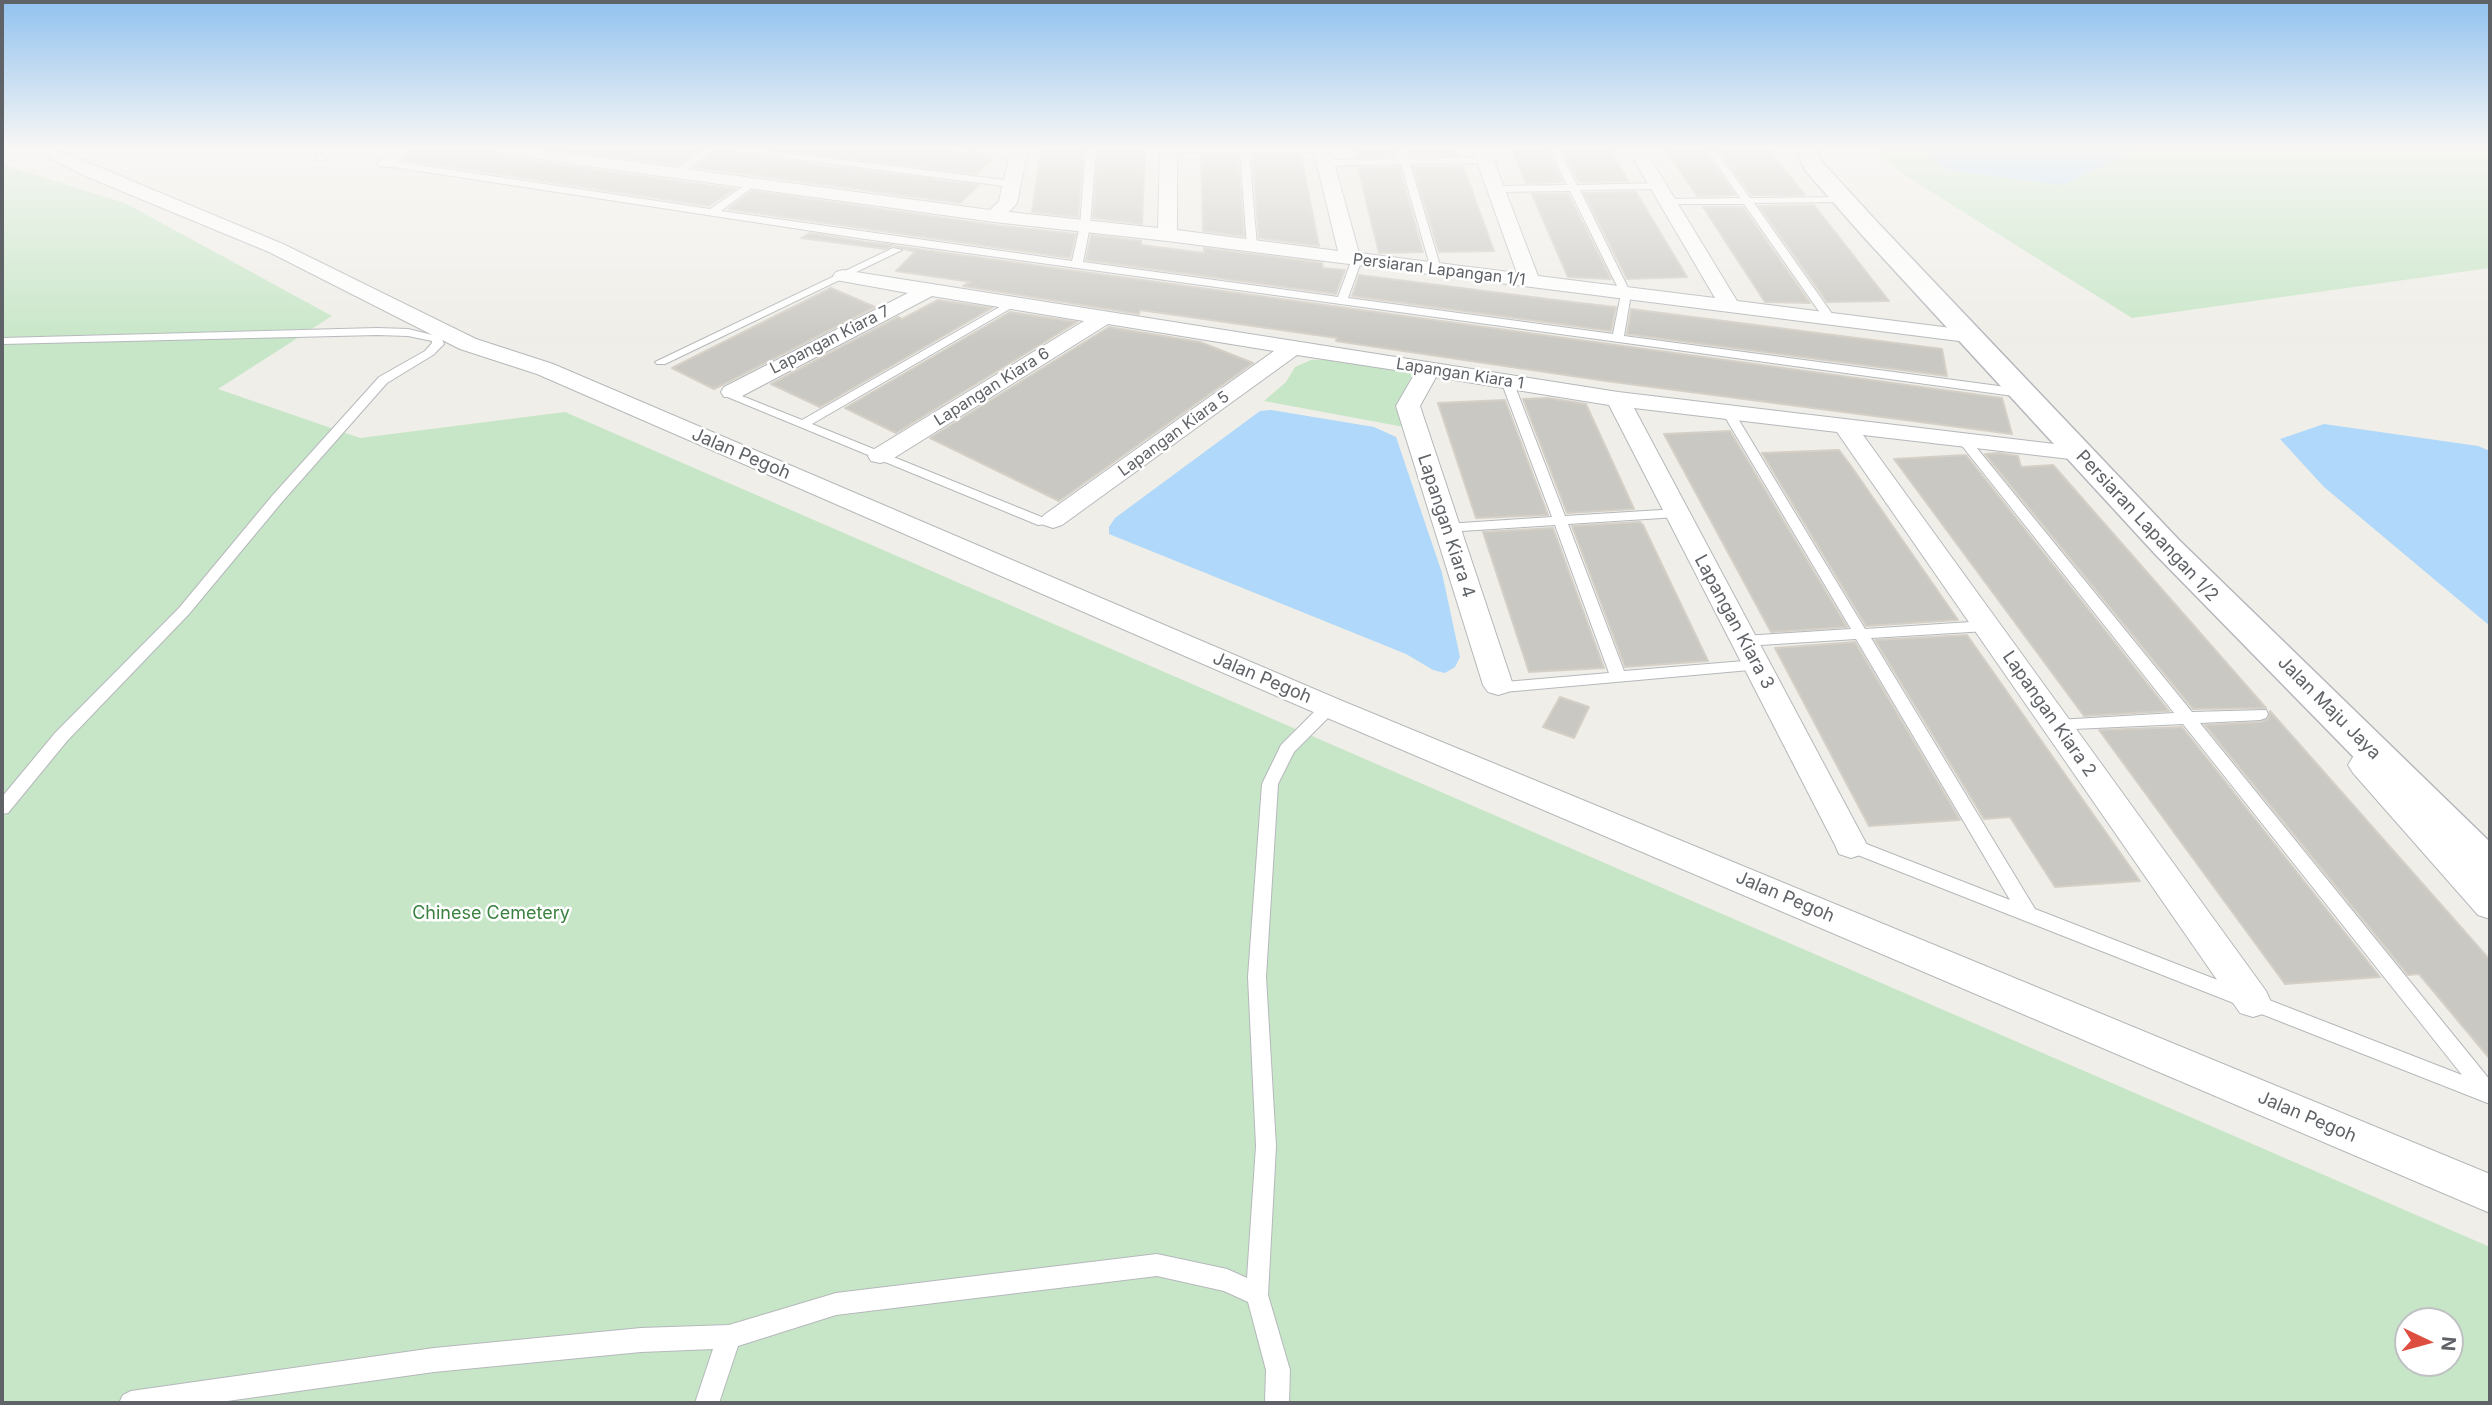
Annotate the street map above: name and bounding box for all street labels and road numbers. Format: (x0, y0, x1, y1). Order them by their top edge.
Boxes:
street label: Persiaran Lapangan 1/1 (1352, 250, 1526, 290)
street label: Lapangan Kiara 7 (767, 302, 893, 378)
street label: Lapangan Kiara 6 (931, 344, 1053, 430)
street label: Lapangan Kiara 1 (1395, 354, 1525, 394)
street label: Lapangan Kiara 5 (1115, 387, 1233, 481)
street label: Jalan Pegoh (688, 424, 794, 484)
street label: Persiaran Lapangan 1/2 (2071, 446, 2223, 606)
street label: Lapangan Kiara 4 (1413, 452, 1479, 600)
street label: Lapangan Kiara 3 (1689, 551, 1779, 693)
street label: Lapangan Kiara 2 (1997, 647, 2101, 781)
street label: Jalan Pegoh (1209, 648, 1315, 708)
street label: Jalan Maju Jaya (2273, 652, 2385, 764)
street label: Jalan Pegoh (1732, 867, 1838, 927)
street label: Jalan Pegoh (2254, 1087, 2360, 1147)

